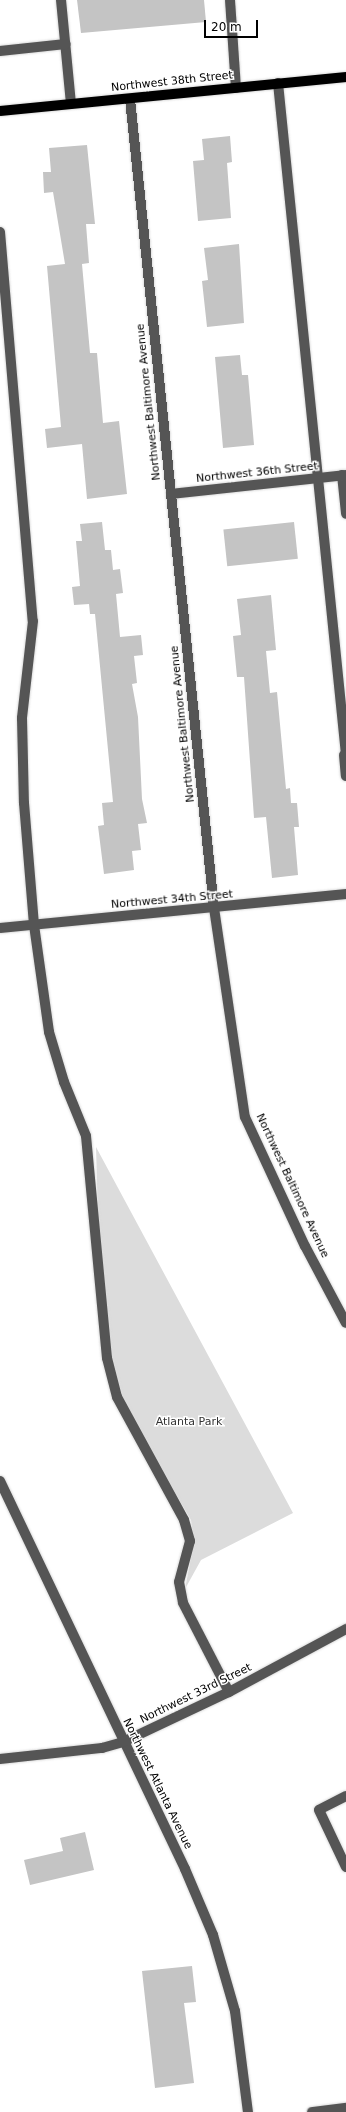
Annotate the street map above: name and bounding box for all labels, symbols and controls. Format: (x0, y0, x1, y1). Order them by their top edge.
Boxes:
scale bar (206, 12, 260, 38)
text: 20 m (211, 20, 242, 34)
street label: Northwest 38th Street (111, 69, 233, 95)
street label: Northwest Baltimore Avenue (134, 323, 164, 481)
street label: Northwest 36th Street (196, 460, 318, 486)
street label: Northwest Baltimore Avenue (168, 645, 198, 803)
street label: Northwest 34th Street (111, 888, 233, 912)
street label: Northwest Baltimore Avenue (253, 1112, 331, 1260)
park label: Atlanta Park (156, 1415, 222, 1429)
street label: Northwest 33rd Street (138, 1661, 254, 1727)
street label: Northwest Atlanta Avenue (120, 1716, 194, 1852)

